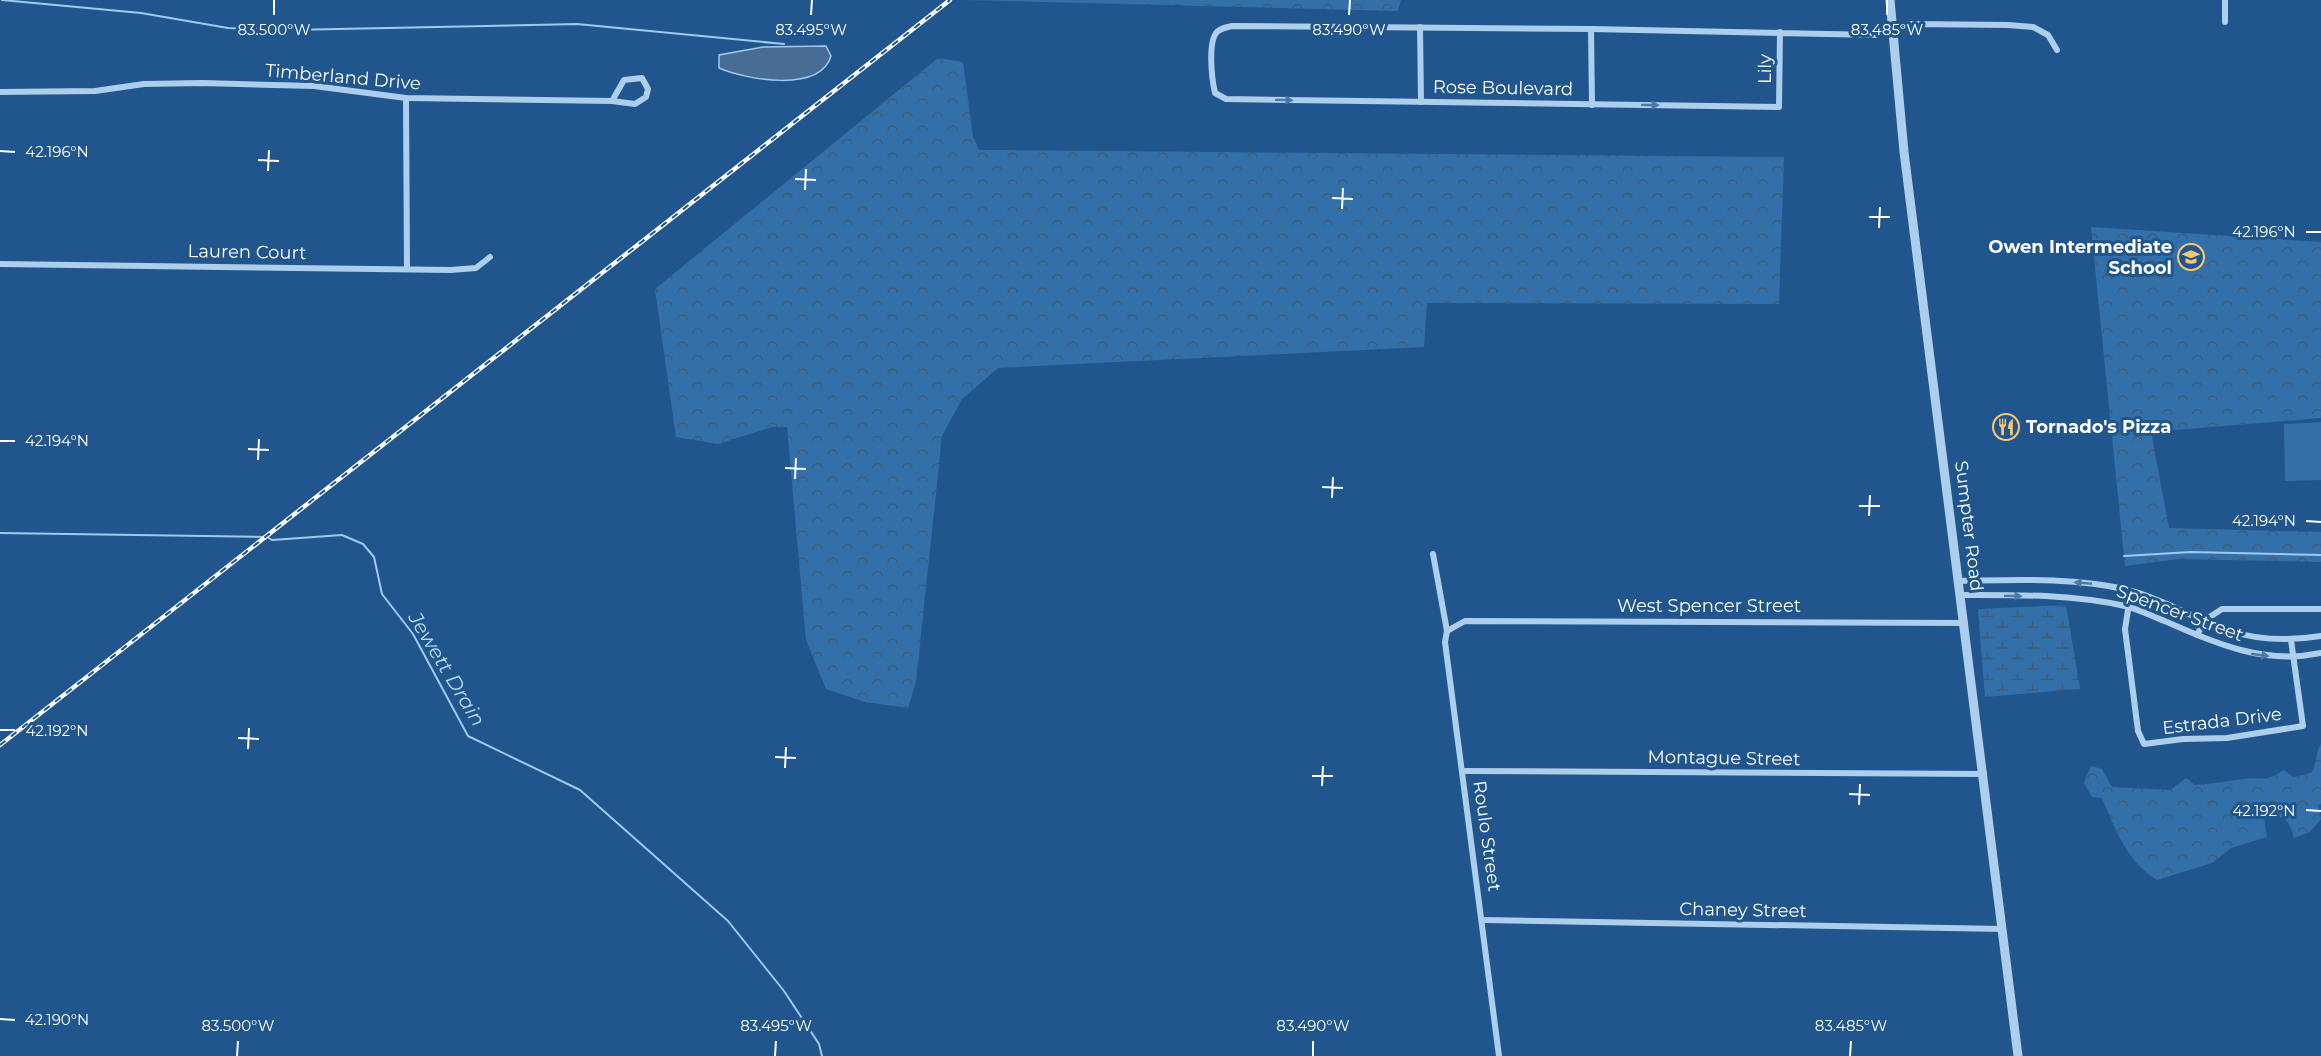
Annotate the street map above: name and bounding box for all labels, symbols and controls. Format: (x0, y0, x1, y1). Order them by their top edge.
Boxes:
text: 83.500°W (238, 20, 311, 39)
text: 83.495°W (775, 20, 847, 39)
text: 83.490°W (1312, 20, 1386, 39)
text: 83.485°W (1851, 20, 1923, 39)
street label: Lily (1754, 54, 1776, 84)
street label: Timberland Drive (264, 59, 422, 95)
street label: Rose Boulevard (1433, 76, 1573, 100)
one-way arrow (1275, 95, 1294, 105)
one-way arrow (1641, 100, 1660, 110)
text: 42.196°N (25, 142, 89, 161)
text: 42.196°N (2232, 222, 2296, 241)
place label: Owen Intermediate School (1988, 236, 2172, 279)
street label: Lauren Court (188, 240, 306, 264)
school or university icon: Owen Intermediate School (2176, 242, 2206, 272)
restaurant icon: Tornado's Pizza (1991, 412, 2021, 442)
place label: Tornado's Pizza (2026, 416, 2171, 438)
text: 42.194°N (25, 431, 89, 450)
street label: Sumpter Road (1950, 459, 1988, 593)
text: 42.194°N (2232, 511, 2296, 530)
one-way arrow (2074, 578, 2093, 588)
street label: Spencer Street (2114, 580, 2246, 646)
one-way arrow (2003, 591, 2022, 601)
street label: West Spencer Street (1617, 595, 1801, 617)
water label: Jewett Drain (403, 607, 491, 730)
one-way arrow (2250, 650, 2269, 659)
street label: Estrada Drive (2161, 703, 2283, 739)
text: 42.192°N (25, 721, 89, 740)
street label: Montague Street (1647, 746, 1801, 770)
street label: Roulo Street (1468, 779, 1506, 893)
text: 42.192°N (2232, 801, 2296, 820)
street label: Chaney Street (1679, 898, 1807, 922)
text: 42.190°N (25, 1010, 89, 1029)
text: 83.500°W (202, 1016, 275, 1035)
text: 83.495°W (740, 1016, 812, 1035)
text: 83.490°W (1276, 1016, 1350, 1035)
text: 83.485°W (1815, 1016, 1887, 1035)

